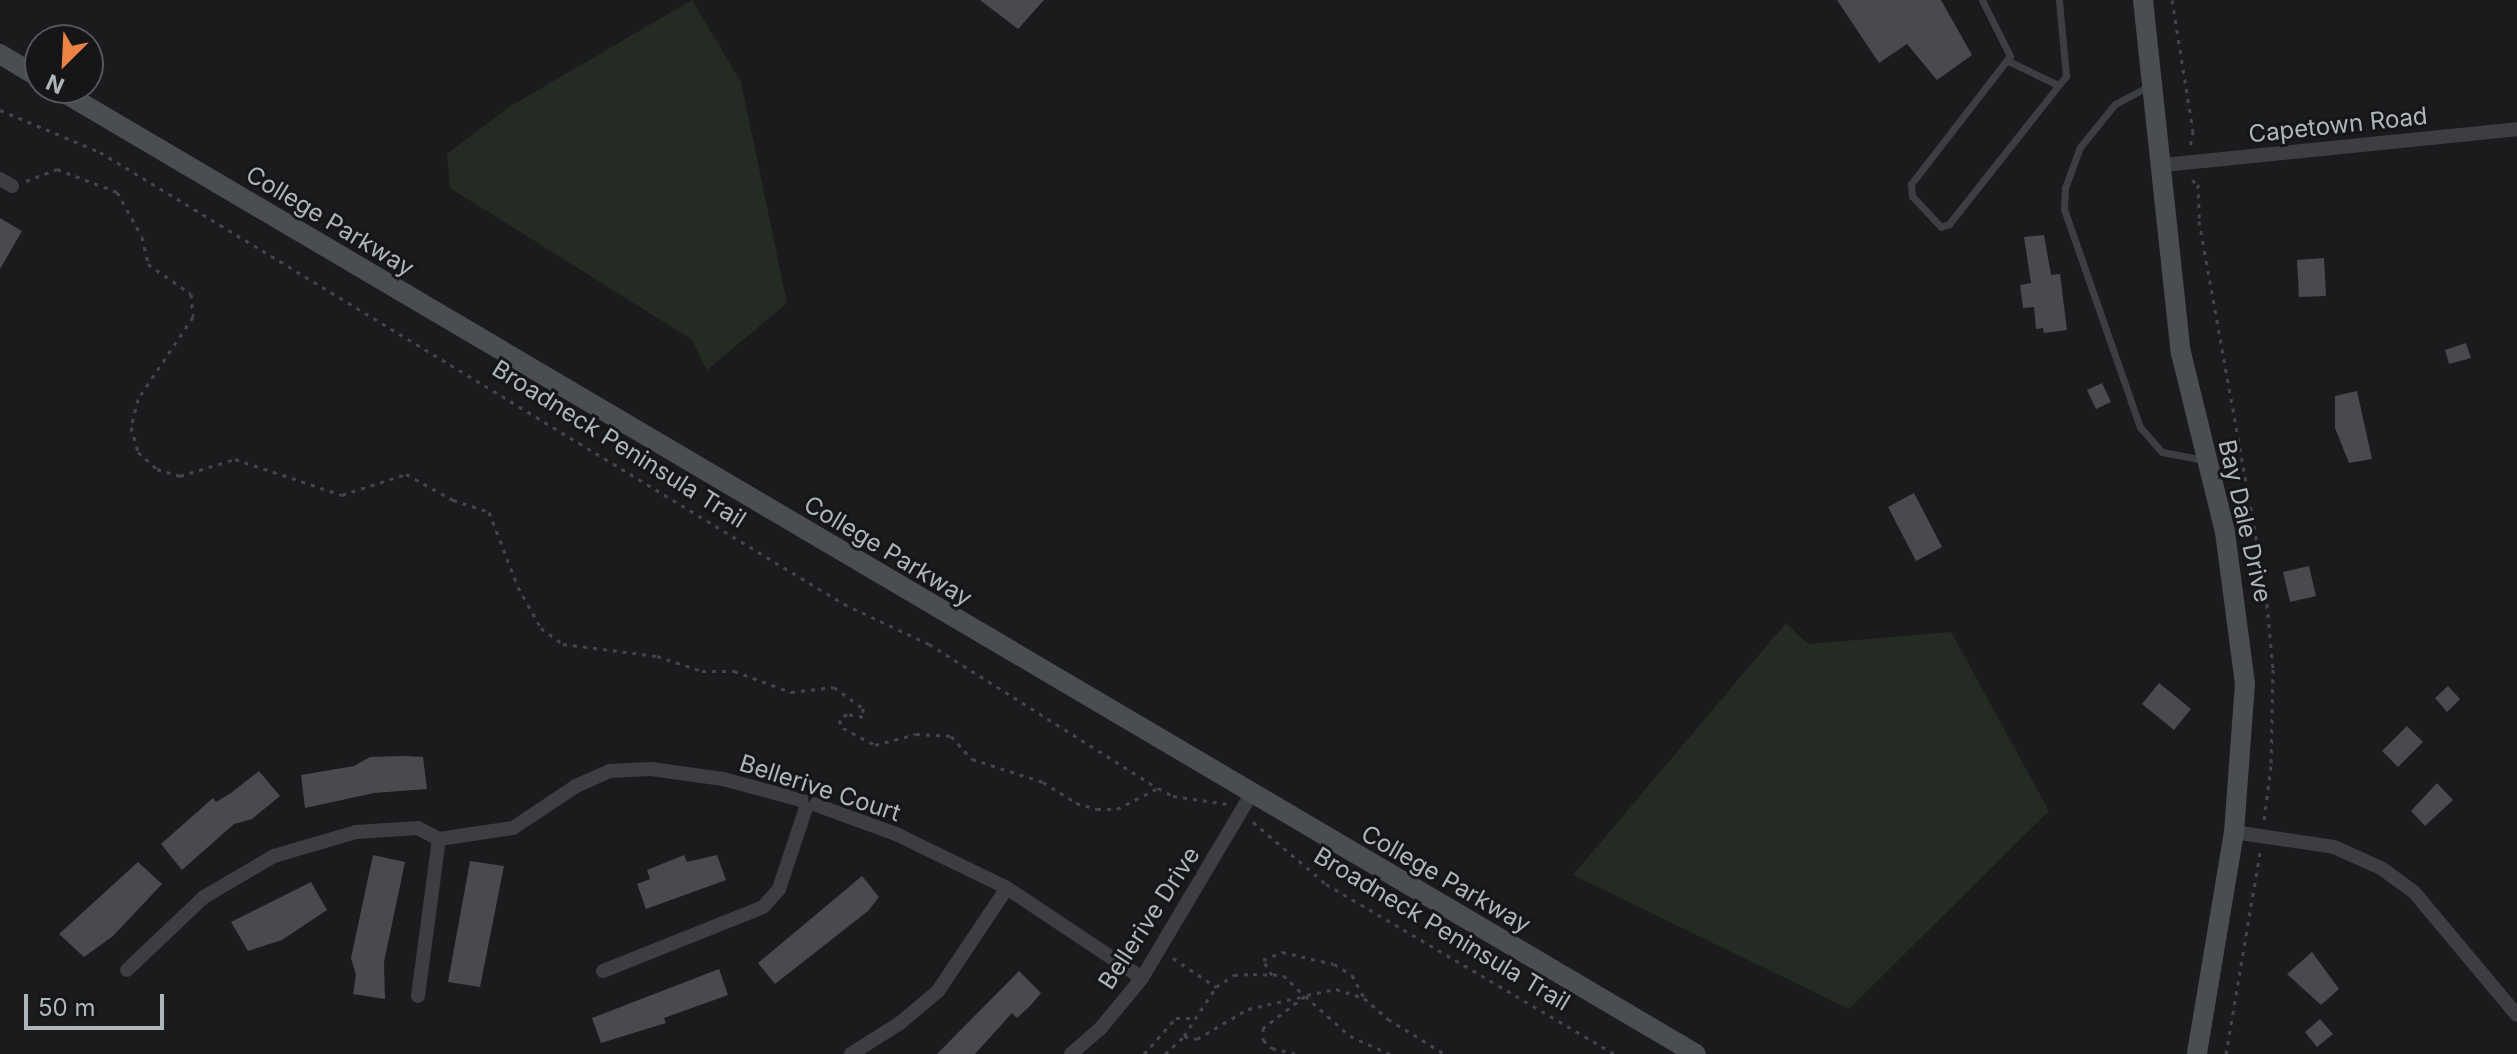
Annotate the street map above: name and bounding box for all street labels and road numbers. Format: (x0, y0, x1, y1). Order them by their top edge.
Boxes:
street label: Capetown Road (2247, 101, 2429, 149)
street label: College Parkway (241, 160, 419, 282)
street label: Broadneck Peninsula Trail (487, 354, 751, 534)
street label: Bay Dale Drive (2212, 437, 2278, 605)
street label: College Parkway (799, 490, 977, 612)
street label: Bellerive Court (736, 748, 904, 828)
street label: College Parkway (1356, 819, 1536, 939)
street label: Bellerive Drive (1092, 841, 1206, 995)
street label: Broadneck Peninsula Trail (1309, 841, 1575, 1017)

